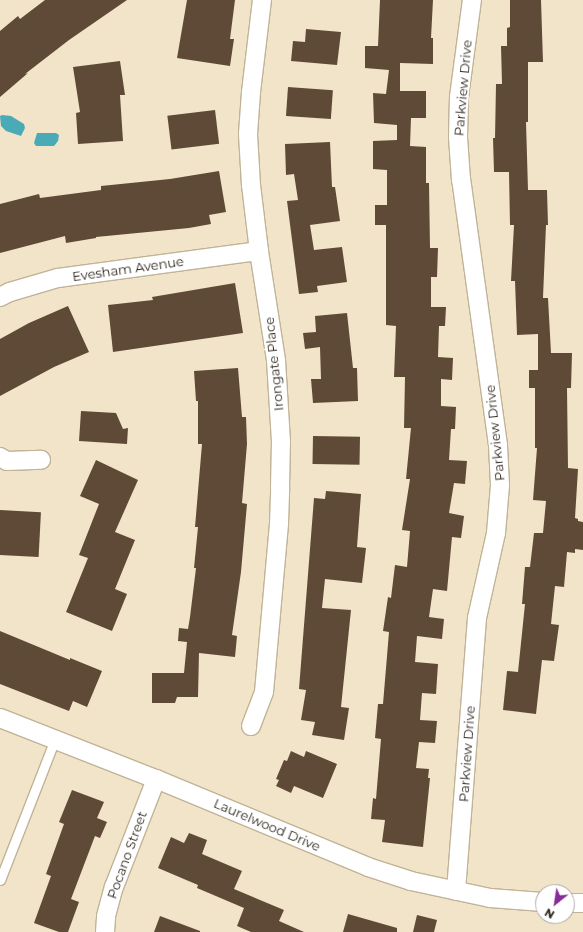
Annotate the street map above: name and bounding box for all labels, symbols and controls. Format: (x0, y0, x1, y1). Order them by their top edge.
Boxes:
street label: Parkview Drive (451, 39, 475, 137)
street label: Evesham Avenue (71, 253, 185, 285)
street label: Irongate Place (261, 316, 287, 412)
street label: Parkview Drive (482, 384, 508, 482)
street label: Parkview Drive (456, 705, 478, 803)
street label: Laurelwood Drive (211, 795, 323, 855)
street label: Pocano Street (104, 809, 150, 901)
north arrow (535, 884, 575, 924)
text: N (542, 905, 557, 922)

